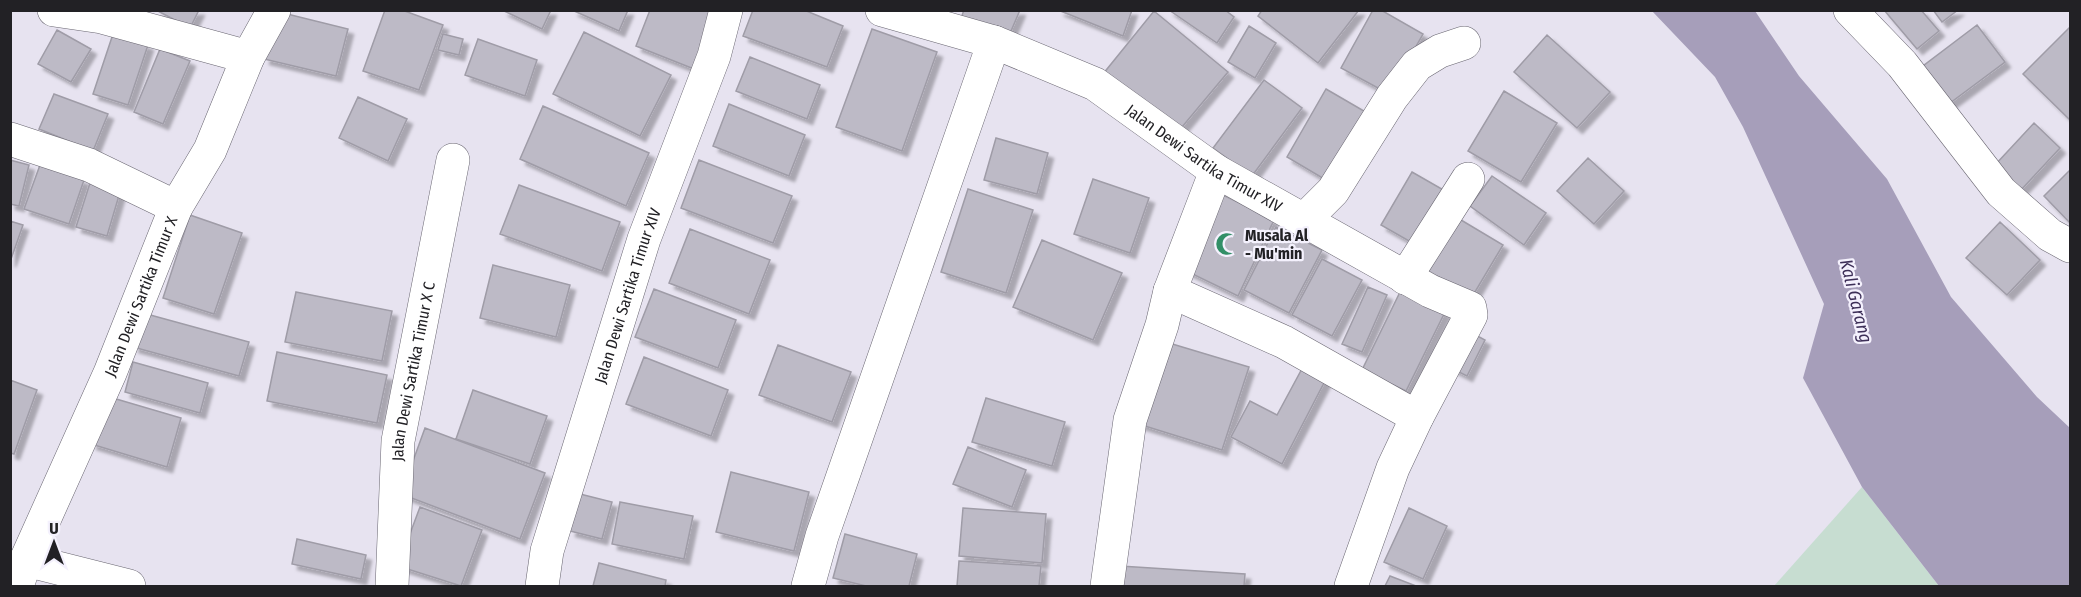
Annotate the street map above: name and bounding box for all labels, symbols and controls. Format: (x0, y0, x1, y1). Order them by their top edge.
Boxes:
street label: Jalan Dewi Sartika Timur XIV (1122, 100, 1286, 216)
street label: Jalan Dewi Sartika Timur XIV (590, 205, 665, 386)
street label: Jalan Dewi Sartika Timur X (100, 213, 181, 379)
place label: Musala Al - Mu'min (1245, 226, 1309, 263)
mosque icon: Musala Al - Mu'min (1214, 231, 1240, 257)
water label: Kali Garang (1835, 257, 1877, 345)
street label: Jalan Dewi Sartika Timur X C (388, 280, 438, 462)
north arrow (24, 513, 84, 573)
text: U (49, 519, 59, 538)

